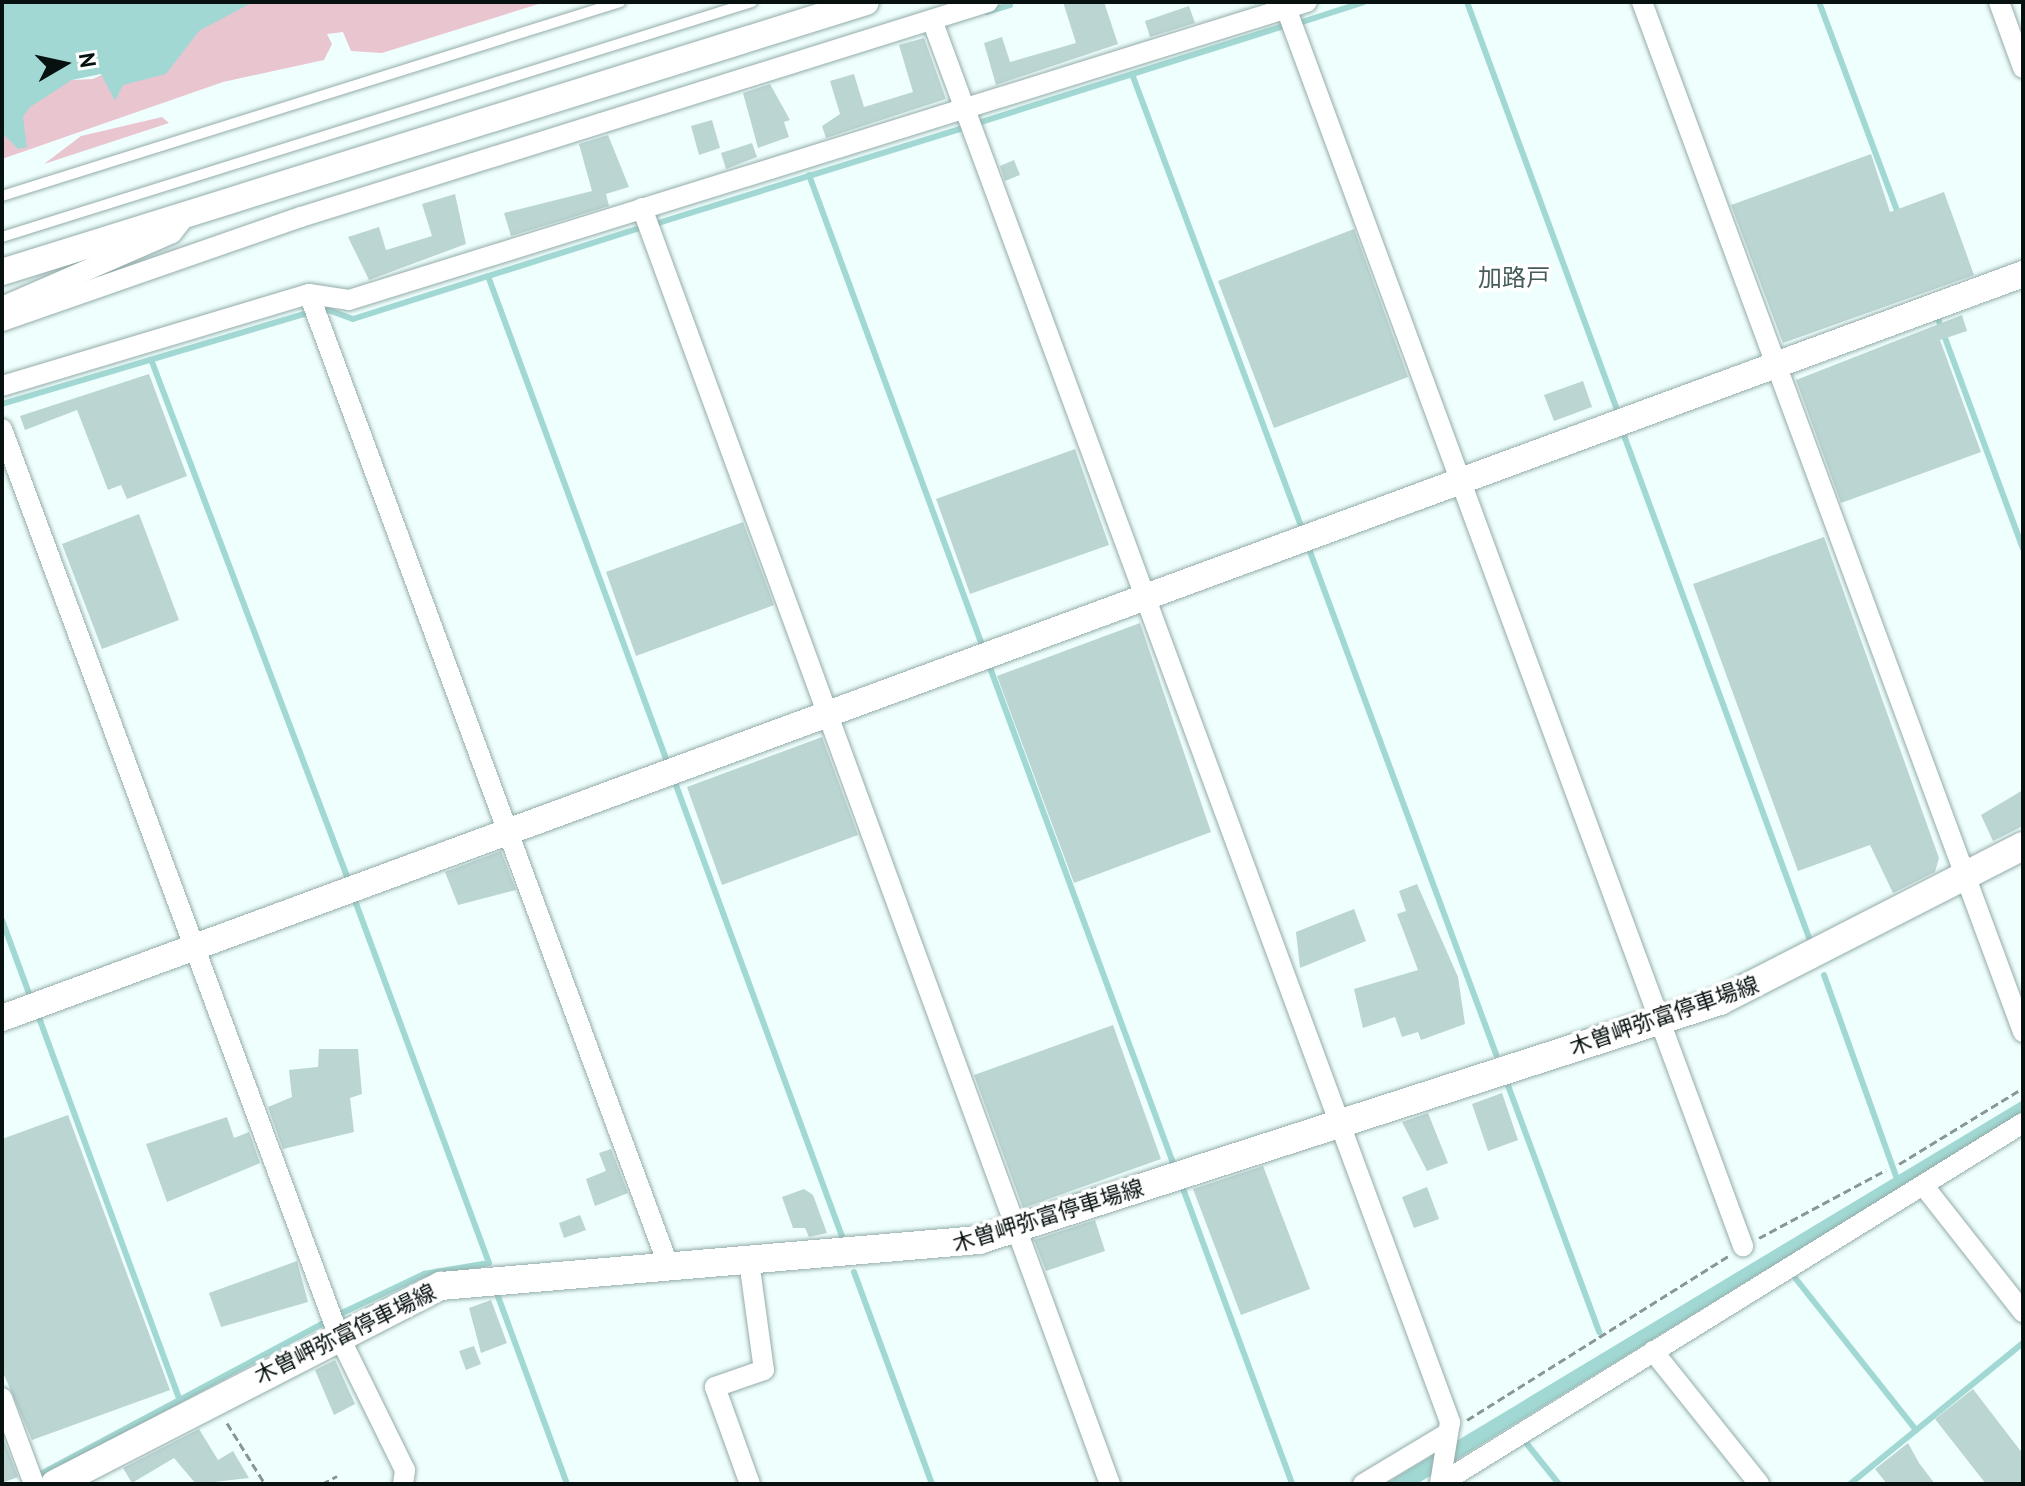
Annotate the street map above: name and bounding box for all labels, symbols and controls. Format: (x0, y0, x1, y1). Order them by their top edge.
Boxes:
north arrow (24, 24, 104, 104)
text: N (73, 51, 103, 70)
district label: 加路戸 (1478, 264, 1550, 292)
street label: 木曽岬弥富停車場線 (1566, 971, 1762, 1061)
street label: 木曽岬弥富停車場線 (949, 1174, 1147, 1258)
street label: 木曽岬弥富停車場線 (250, 1279, 440, 1389)

